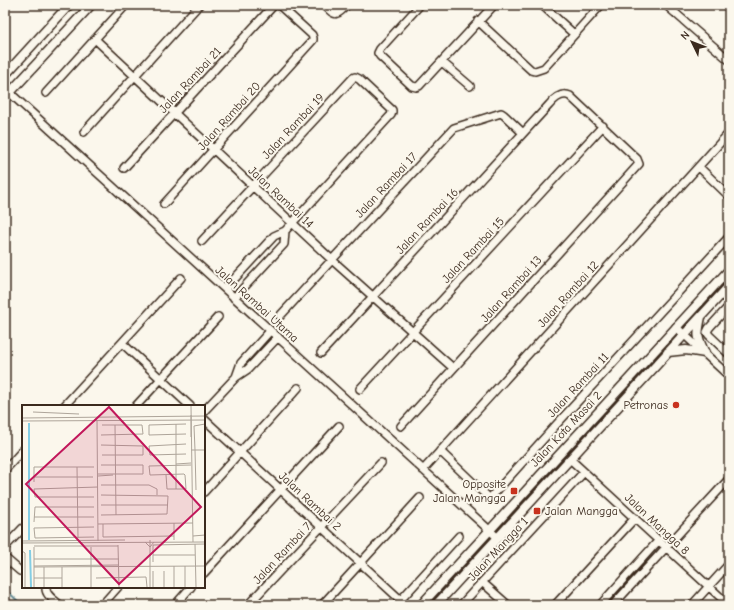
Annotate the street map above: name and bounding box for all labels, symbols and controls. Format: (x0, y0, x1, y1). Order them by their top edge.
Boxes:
north arrow (672, 22, 712, 62)
text: N (678, 28, 692, 43)
street label: Jalan Rambai 21 (156, 44, 224, 116)
street label: Jalan Rambai 20 (195, 79, 263, 153)
street label: Jalan Rambai 19 (259, 90, 327, 162)
street label: Jalan Rambai 17 (352, 149, 420, 221)
street label: Jalan Rambai 14 (245, 163, 317, 231)
street label: Jalan Rambai 16 (393, 185, 461, 257)
street label: Jalan Rambai 15 (439, 214, 507, 286)
street label: Jalan Rambai 13 (478, 253, 544, 325)
street label: Jalan Rambai 12 (534, 258, 602, 330)
street label: Jalan Rambai Utama (212, 263, 302, 345)
street label: Jalan Rambai 11 (545, 350, 612, 420)
street label: Jalan Kota Masai 2 (528, 388, 604, 470)
place label: Petronas (624, 398, 668, 412)
marker: Petronas (671, 400, 681, 410)
inset map (22, 405, 205, 588)
street label: Jalan Rambai 2 (276, 469, 344, 533)
place label: Opposite Jalan Mangga (433, 477, 506, 505)
marker: Opposite Jalan Mangga (509, 486, 519, 496)
street label: Jalan Mangga 8 (622, 491, 692, 557)
place label: Jalan Mangga (545, 504, 618, 518)
marker: Jalan Mangga (532, 506, 542, 516)
street label: Jalan Mangga 1 (465, 514, 531, 584)
street label: Jalan Rambai 7 (250, 519, 314, 587)

